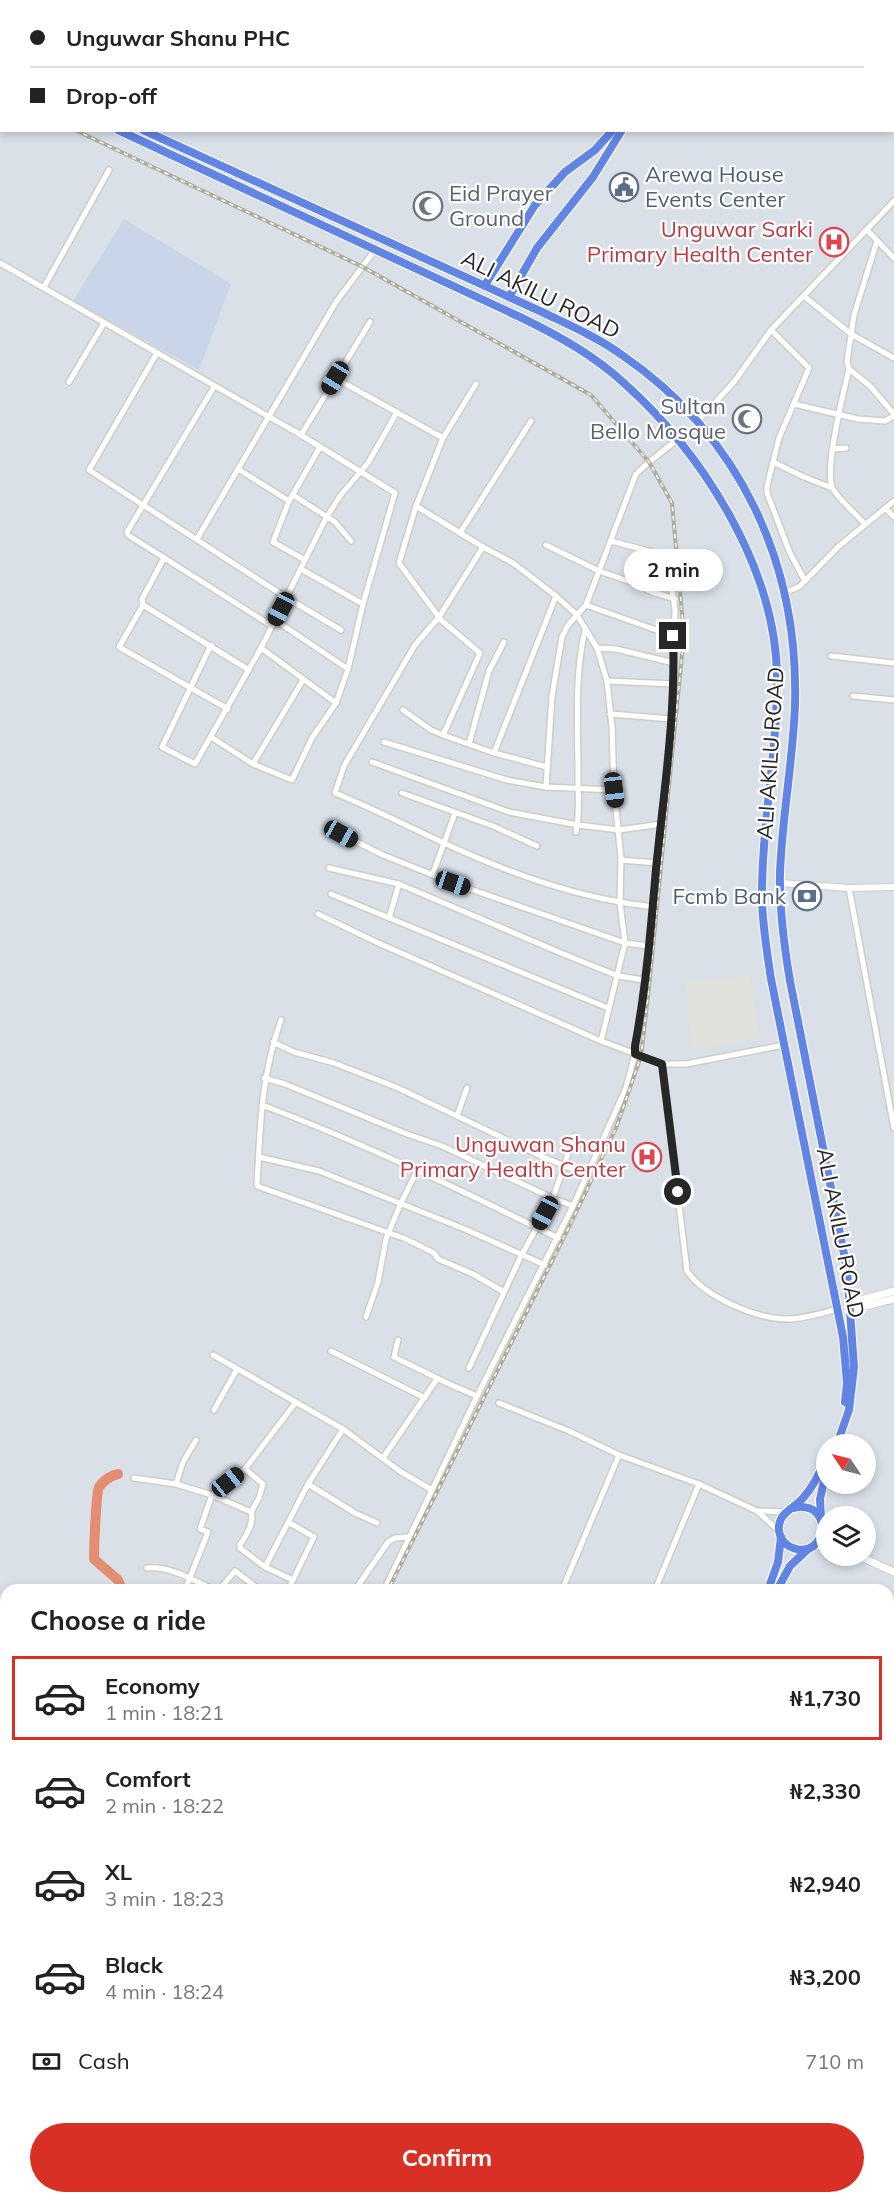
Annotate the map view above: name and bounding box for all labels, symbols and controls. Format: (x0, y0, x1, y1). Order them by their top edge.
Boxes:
text: Unguwar Shanu PHC (66, 24, 290, 52)
text: Drop-off (66, 82, 157, 110)
place label: Arewa House Events Center (645, 160, 785, 213)
public building icon: Arewa House Events Center (608, 171, 640, 203)
place label: Eid Prayer Ground (449, 179, 553, 232)
mosque icon: Eid Prayer Ground (412, 190, 444, 222)
place label: Unguwar Sarki Primary Health Center (587, 215, 813, 268)
hospital icon: Unguwar Sarki Primary Health Center (818, 226, 850, 258)
street label: ALI AKILU ROAD (457, 243, 625, 345)
car (318, 358, 352, 398)
place label: Sultan Bello Mosque (590, 392, 726, 445)
mosque icon: Sultan Bello Mosque (731, 403, 763, 435)
callout: 2 min (624, 549, 722, 591)
text: 2 min (647, 557, 700, 582)
car (265, 589, 297, 629)
route end (659, 622, 686, 649)
street label: ALI AKILU ROAD (750, 666, 790, 840)
car (603, 771, 625, 809)
car (321, 817, 361, 851)
car (433, 869, 473, 897)
bank icon: Fcmb Bank (791, 880, 823, 912)
place label: Fcmb Bank (673, 882, 787, 910)
place label: Unguwan Shanu Primary Health Center (400, 1130, 626, 1183)
hospital icon: Unguwan Shanu Primary Health Center (631, 1141, 663, 1173)
street label: ALI AKILU ROAD (811, 1145, 871, 1321)
route start (664, 1178, 691, 1205)
car (529, 1193, 561, 1233)
north arrow (816, 1434, 876, 1494)
map controls (816, 1434, 876, 1566)
car (208, 1464, 248, 1500)
button: layers (816, 1506, 876, 1566)
text: Choose a ride (30, 1603, 206, 1637)
icon: car (33, 1671, 87, 1725)
text: Economy (105, 1672, 200, 1700)
text: ₦1,730 (790, 1684, 861, 1712)
text: 1 min · 18:21 (105, 1700, 224, 1725)
icon: car (33, 1764, 87, 1818)
text: Comfort (105, 1765, 191, 1793)
text: ₦2,330 (790, 1777, 861, 1805)
text: 2 min · 18:22 (105, 1793, 224, 1818)
icon: car (33, 1857, 87, 1911)
text: XL (105, 1858, 132, 1886)
text: ₦2,940 (790, 1870, 861, 1898)
text: 3 min · 18:23 (105, 1886, 224, 1911)
icon: car (33, 1950, 87, 2004)
text: Black (105, 1951, 163, 1979)
text: ₦3,200 (790, 1963, 861, 1991)
text: 4 min · 18:24 (105, 1979, 224, 2004)
icon: cash (30, 2045, 63, 2078)
text: Cash (78, 2047, 130, 2075)
text: 710 m (805, 2049, 864, 2074)
button: Confirm (30, 2123, 864, 2192)

